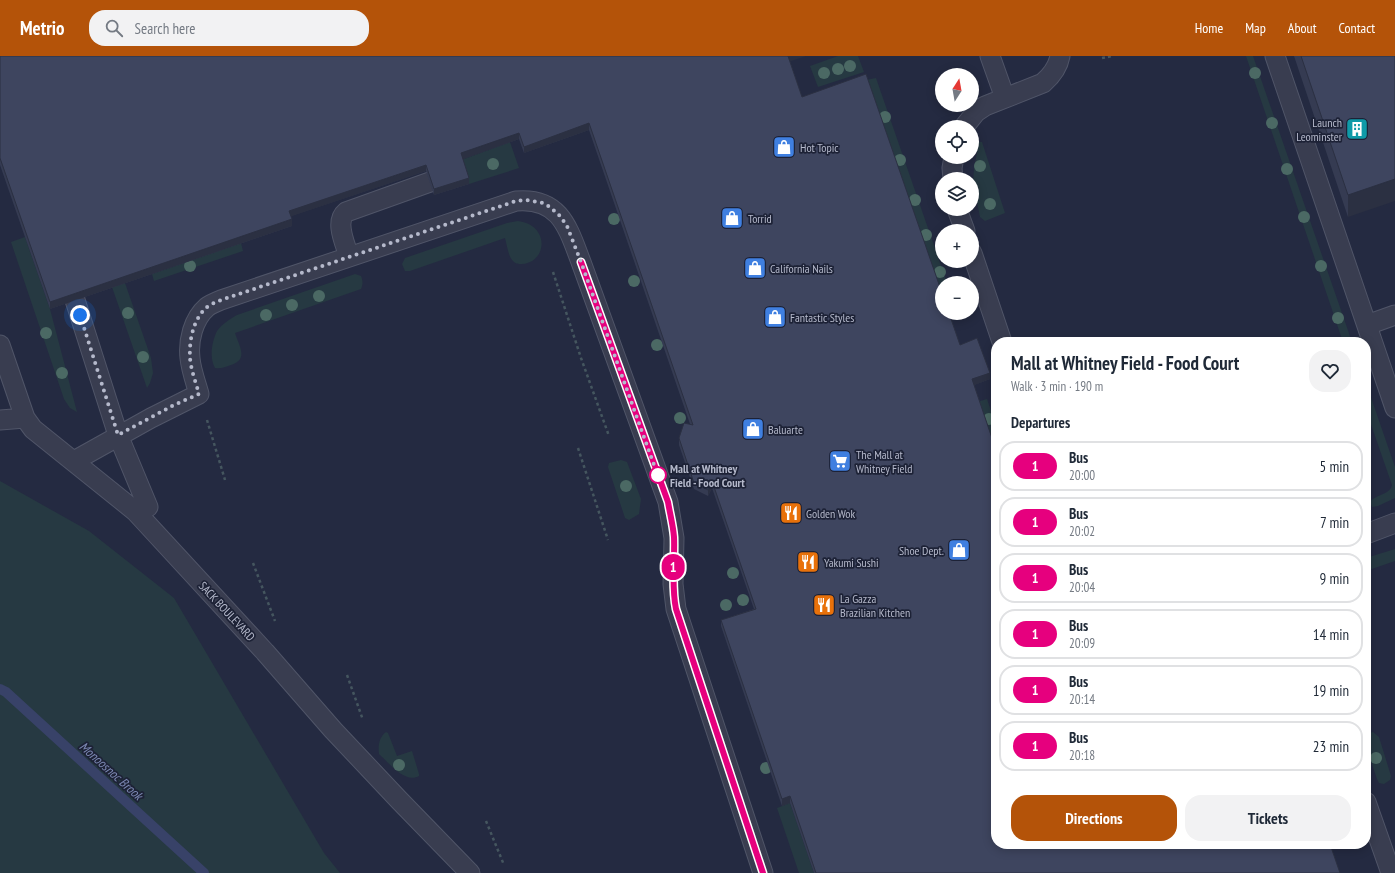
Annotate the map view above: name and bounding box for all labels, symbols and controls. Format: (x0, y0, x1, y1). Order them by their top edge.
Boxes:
search box (89, 10, 369, 46)
text: Metrio (20, 16, 65, 40)
icon: search (103, 17, 125, 39)
text: Search here (135, 19, 196, 38)
text: Home (1195, 19, 1223, 37)
text: Map (1245, 19, 1266, 37)
text: About (1288, 19, 1317, 37)
text: Contact (1339, 19, 1375, 37)
north arrow (935, 68, 979, 112)
map controls (935, 68, 979, 320)
place label: Launch Leominster (1296, 115, 1343, 144)
building icon: Launch Leominster (1344, 116, 1370, 142)
button: locate (935, 120, 979, 164)
shop icon: Hot Topic (771, 134, 797, 160)
place label: Hot Topic (800, 140, 839, 155)
button: layers (935, 172, 979, 216)
shop icon: Torrid (719, 205, 745, 231)
place label: Torrid (748, 211, 772, 226)
button: + (935, 224, 979, 268)
shop icon: California Nails (742, 255, 768, 281)
place label: California Nails (770, 261, 833, 276)
button: − (935, 276, 979, 320)
shop icon: Fantastic Styles (762, 304, 788, 330)
your location (70, 305, 90, 325)
place label: Fantastic Styles (790, 310, 854, 325)
button: heart (1309, 350, 1351, 392)
text: Mall at Whitney Field - Food Court (1011, 351, 1239, 375)
text: Walk · 3 min · 190 m (1011, 378, 1103, 395)
text: Departures (1011, 413, 1070, 432)
shop icon: Baluarte (740, 416, 766, 442)
place label: Baluarte (768, 422, 803, 437)
place label: The Mall at Whitney Field (856, 447, 913, 476)
supermarket icon: The Mall at Whitney Field (827, 448, 853, 474)
text: Bus (1069, 448, 1088, 467)
text: 1 (1032, 457, 1038, 475)
text: 5 min (1319, 457, 1349, 476)
place label: Mall at Whitney Field - Food Court (670, 461, 745, 490)
marker: Mall at Whitney Field - Food Court (649, 466, 667, 484)
text: 20:00 (1069, 467, 1095, 484)
restaurant icon: Golden Wok (778, 500, 804, 526)
text: Bus (1069, 504, 1088, 523)
place label: Golden Wok (806, 506, 855, 521)
text: 1 (1032, 513, 1038, 531)
text: 7 min (1320, 513, 1349, 532)
text: 20:02 (1069, 523, 1095, 540)
shop icon: Shoe Dept. (946, 537, 972, 563)
place label: Shoe Dept. (899, 543, 944, 558)
restaurant icon: Yakumi Sushi (795, 549, 821, 575)
line badge: 1 (660, 554, 686, 580)
place label: Yakumi Sushi (824, 555, 879, 570)
text: 1 (670, 558, 676, 576)
text: Bus (1069, 560, 1088, 579)
text: 1 (1032, 569, 1038, 587)
text: 9 min (1319, 569, 1349, 588)
street label: SACK BOULEVARD (196, 578, 258, 644)
text: 20:04 (1069, 579, 1095, 596)
place label: La Gazza Brazilian Kitchen (840, 591, 910, 620)
restaurant icon: La Gazza Brazilian Kitchen (811, 592, 837, 618)
text: Bus (1069, 616, 1088, 635)
text: 1 (1032, 625, 1038, 643)
text: 14 min (1313, 625, 1349, 644)
text: 20:09 (1069, 635, 1095, 652)
text: Bus (1069, 672, 1088, 691)
text: 1 (1032, 681, 1038, 699)
text: 19 min (1313, 681, 1349, 700)
text: 20:14 (1069, 691, 1095, 708)
text: Bus (1069, 728, 1088, 747)
text: 1 (1032, 737, 1038, 755)
text: 23 min (1313, 737, 1349, 756)
water label: Monoosnoc Brook (76, 738, 148, 805)
text: 20:18 (1069, 747, 1095, 764)
button: Directions (1011, 795, 1177, 841)
button: Tickets (1185, 795, 1351, 841)

